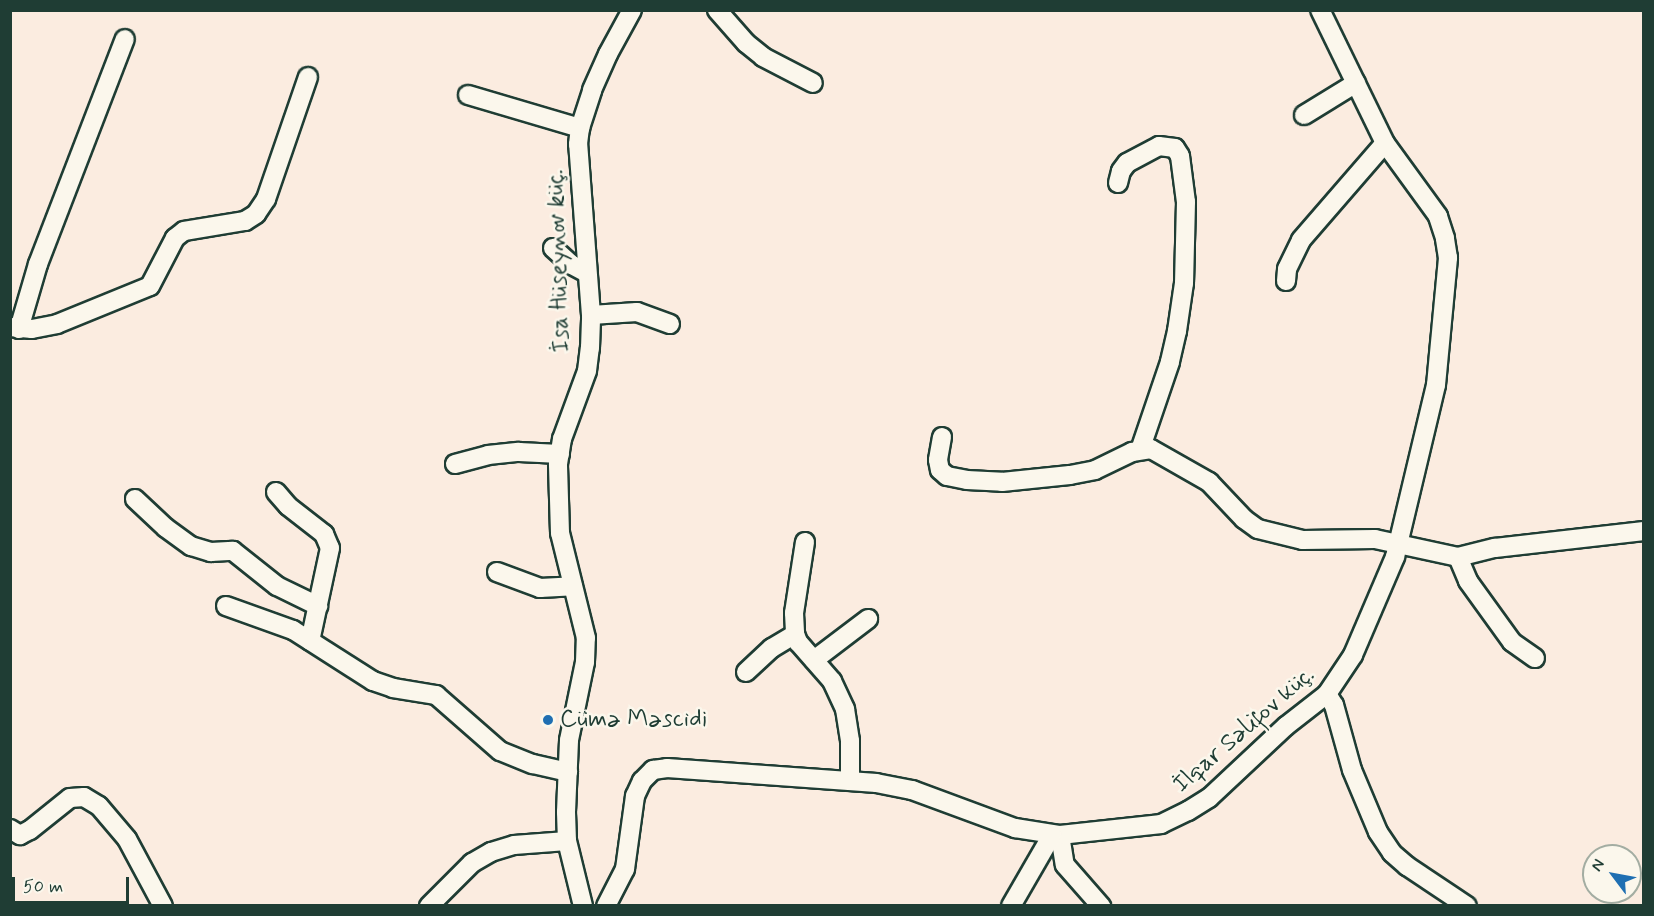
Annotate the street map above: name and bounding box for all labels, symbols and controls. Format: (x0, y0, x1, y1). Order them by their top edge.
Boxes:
street label: İsa Hüseynov küç. (541, 168, 577, 354)
street label: İlqar Səlifov küç. (1168, 661, 1320, 799)
place label: Cümə Məscidi (560, 706, 707, 734)
marker: Cümə Məscidi (541, 713, 555, 727)
north arrow (1582, 844, 1642, 904)
text: N (1586, 855, 1610, 875)
scale bar (15, 865, 132, 903)
text: 50 m (23, 875, 63, 899)

